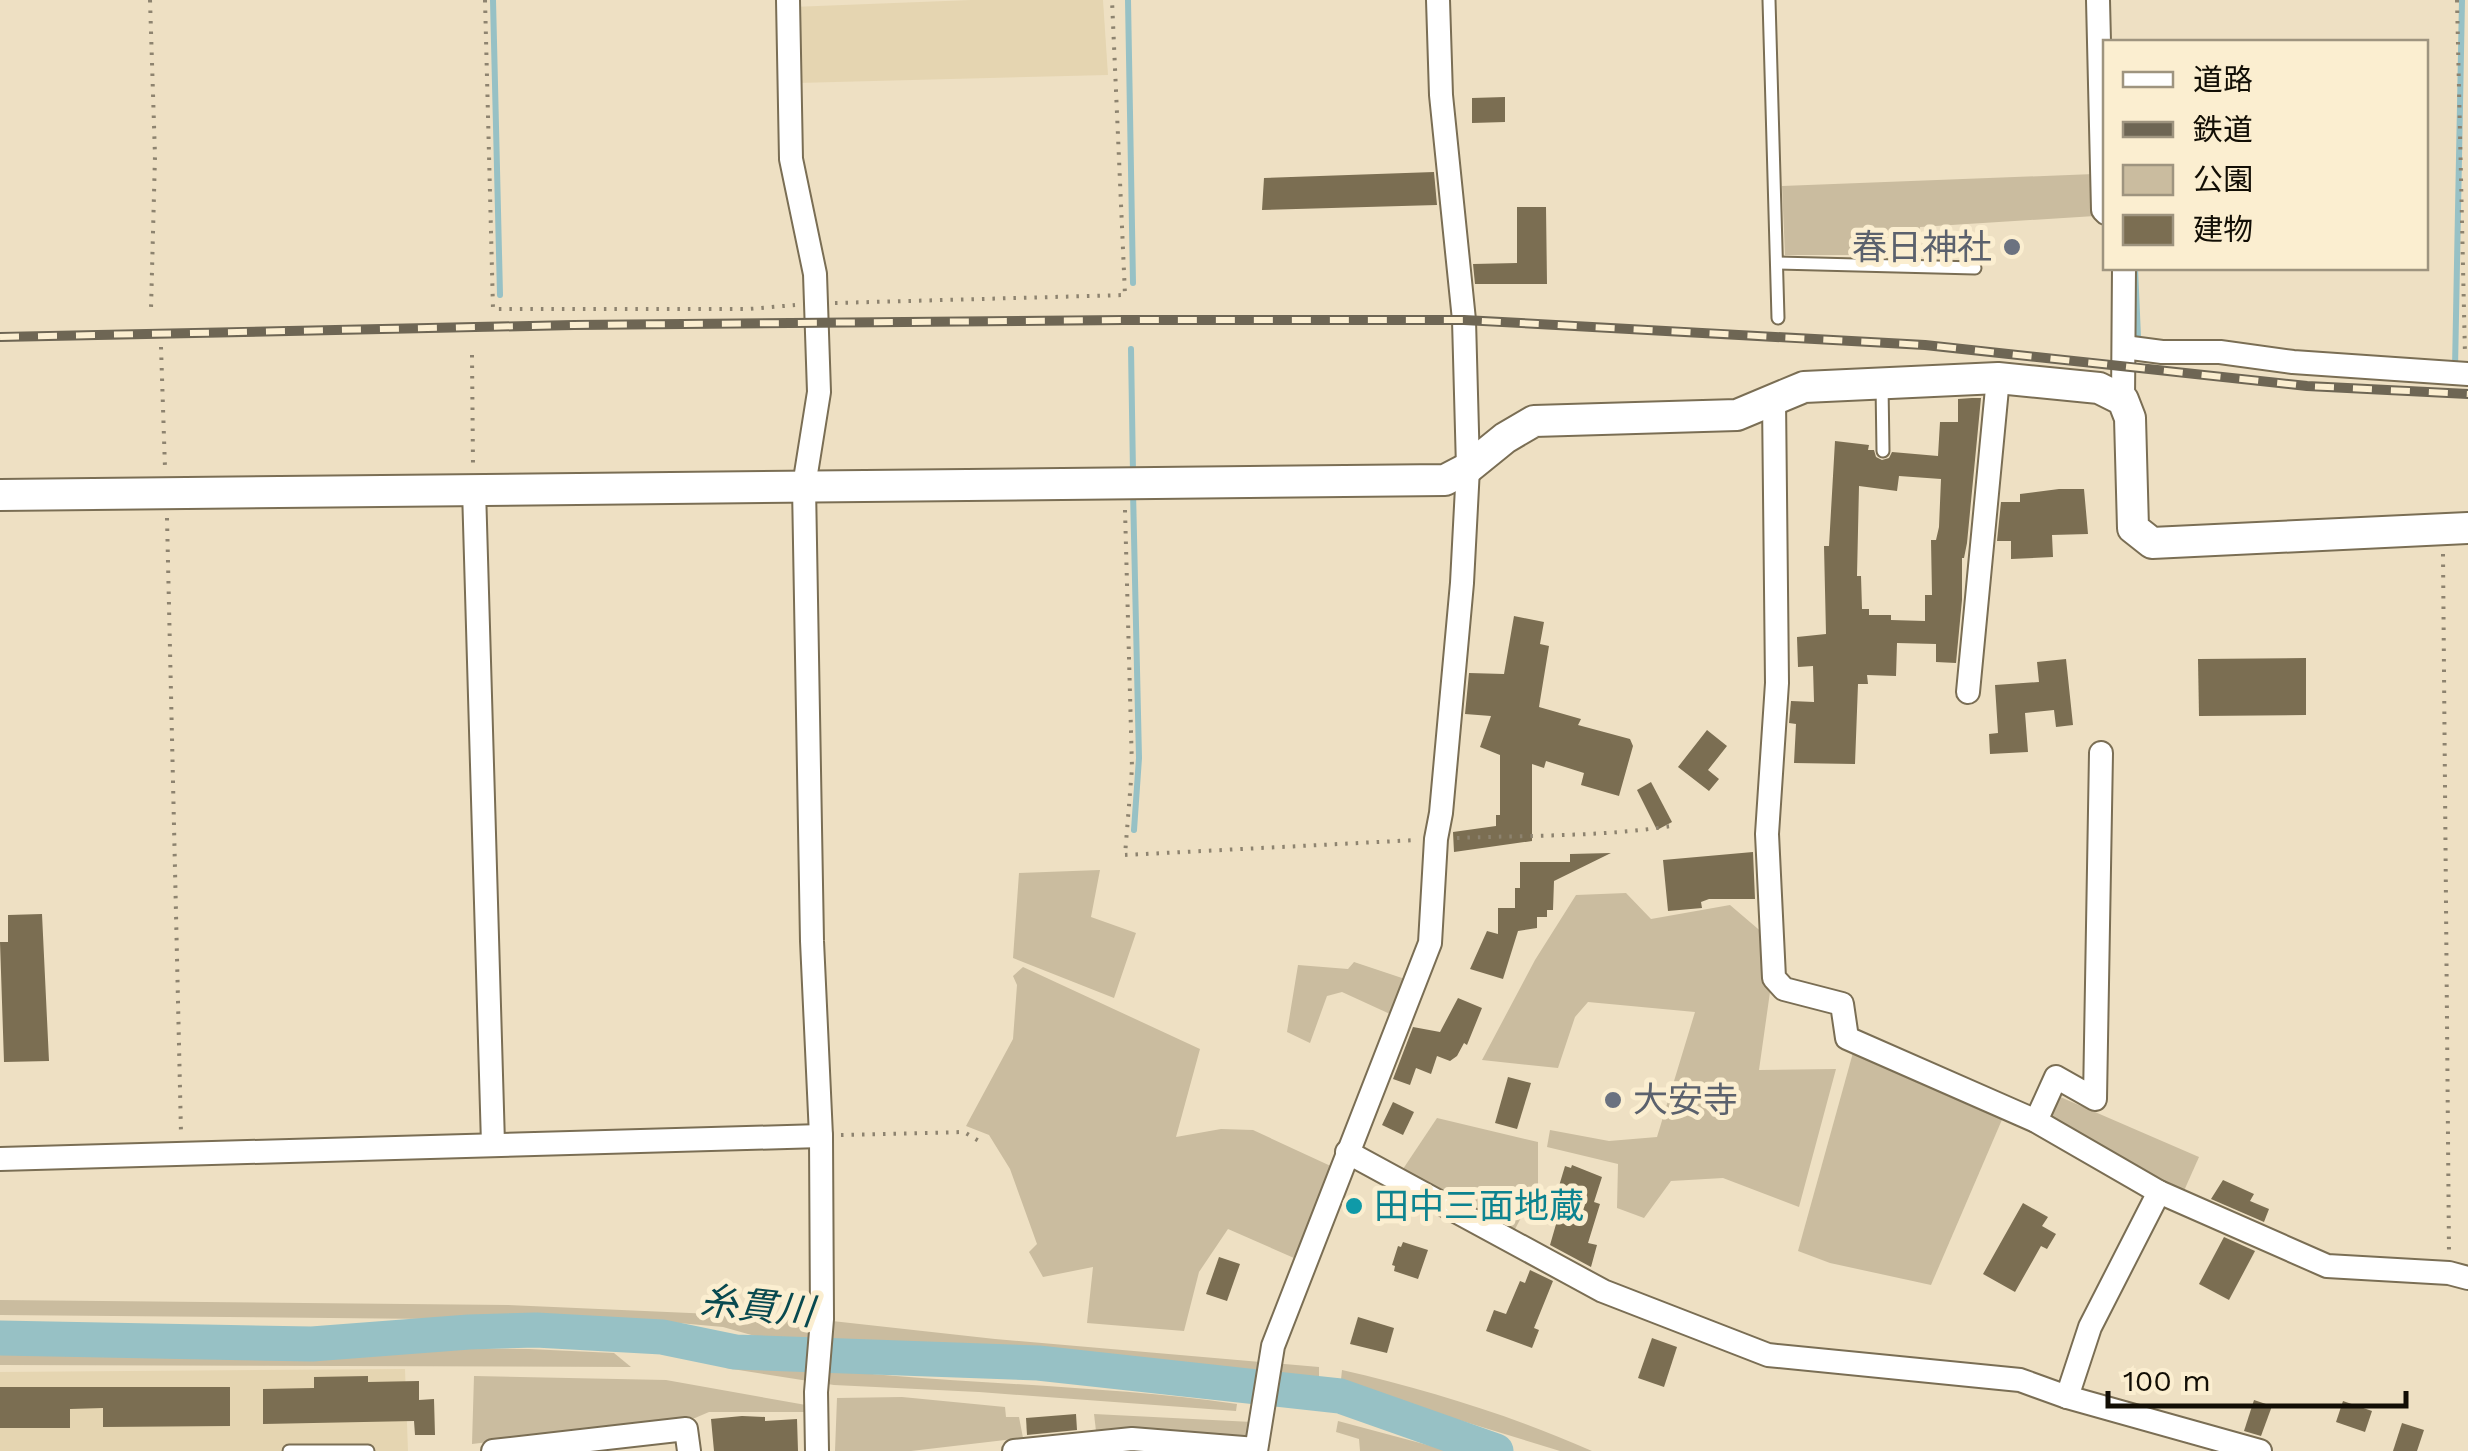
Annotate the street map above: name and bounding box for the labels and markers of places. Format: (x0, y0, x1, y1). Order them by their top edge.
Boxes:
place label: 春日神社 (1852, 226, 1992, 268)
marker: 春日神社 (2001, 236, 2023, 258)
place label: 大安寺 (1633, 1079, 1738, 1121)
marker: 大安寺 (1602, 1089, 1624, 1111)
place label: 田中三面地蔵 (1374, 1185, 1584, 1227)
marker: 田中三面地蔵 (1343, 1195, 1365, 1217)

